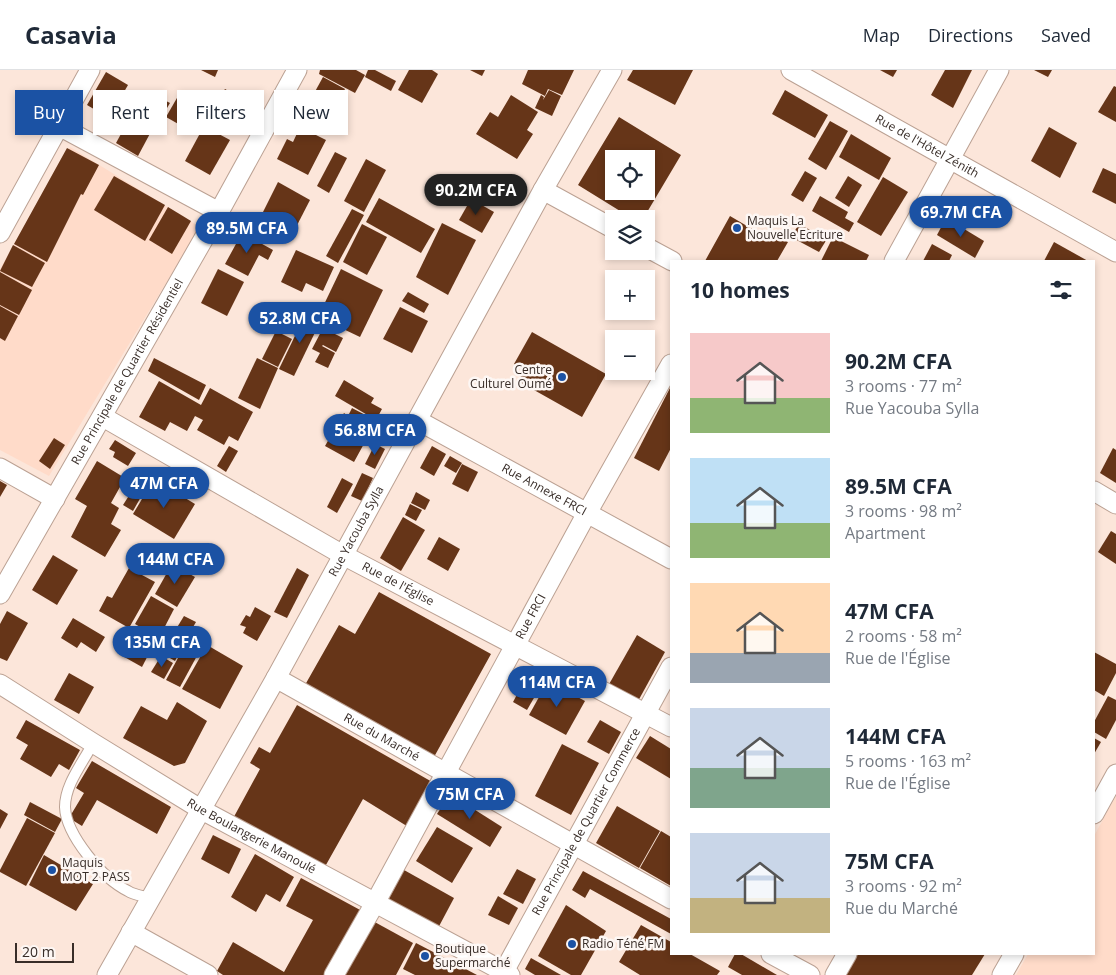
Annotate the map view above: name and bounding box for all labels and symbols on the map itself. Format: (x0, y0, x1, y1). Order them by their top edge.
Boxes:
street label: Rue de l'Hôtel Zénith (872, 110, 982, 182)
pin: 90.2M CFA (419, 174, 533, 216)
pin: 69.7M CFA (904, 196, 1018, 238)
pin: 89.5M CFA (190, 212, 304, 254)
place label: Maquis La Nouvelle Ecriture (747, 212, 843, 243)
marker: Maquis La Nouvelle Ecriture (731, 222, 743, 234)
street label: Rue Principale de Quartier Résidentiel (67, 276, 187, 468)
pin: 52.8M CFA (243, 302, 357, 344)
place label: Centre Culturel Oumé (470, 361, 552, 392)
marker: Centre Culturel Oumé (556, 371, 568, 383)
pin: 56.8M CFA (318, 414, 432, 456)
street label: Rue Annexe FRCI (499, 459, 590, 519)
pin: 47M CFA (118, 466, 210, 509)
street label: Rue Yacouba Sylla (324, 483, 388, 579)
pin: 144M CFA (123, 542, 227, 585)
street label: Rue de l'Église (359, 557, 438, 609)
street label: Rue FRCI (511, 591, 550, 642)
pin: 135M CFA (110, 626, 214, 668)
pin: 114M CFA (505, 666, 609, 708)
street label: Rue du Marché (341, 709, 423, 765)
street label: Rue Principale de Quartier Commerce (527, 724, 644, 918)
pin: 75M CFA (424, 778, 516, 820)
street label: Rue Boulangerie Manoulé (184, 794, 319, 878)
place label: Maquis MOT 2 PASS (62, 854, 130, 885)
marker: Maquis MOT 2 PASS (46, 864, 58, 876)
place label: Radio Téné FM (582, 935, 664, 952)
marker: Radio Téné FM (566, 938, 578, 950)
scale bar (15, 940, 74, 963)
place label: Boutique Supermarché (435, 940, 511, 971)
marker: Boutique Supermarché (419, 950, 431, 962)

